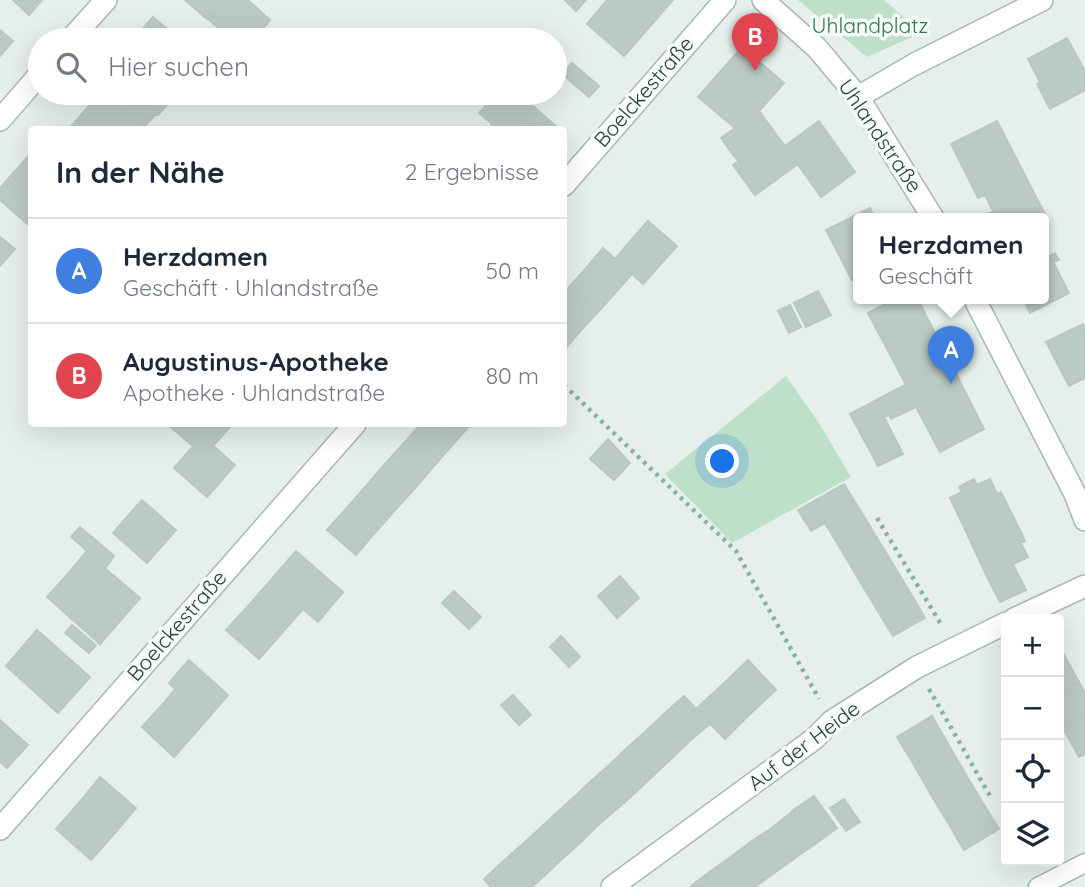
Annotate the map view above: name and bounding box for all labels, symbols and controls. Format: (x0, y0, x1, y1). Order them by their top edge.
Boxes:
park label: Uhlandplatz (812, 12, 928, 38)
pin: B (732, 13, 778, 71)
search box (28, 28, 567, 105)
street label: Boelckestraße (588, 31, 698, 152)
icon: search (52, 48, 90, 86)
text: Hier suchen (108, 50, 249, 83)
street label: Uhlandstraße (833, 74, 928, 197)
text: In der Nähe (56, 153, 225, 191)
text: 2 Ergebnisse (405, 157, 539, 186)
popup (853, 213, 1049, 304)
text: Herzdamen (878, 228, 1024, 261)
text: Herzdamen (123, 240, 268, 273)
text: A (72, 256, 86, 285)
text: 50 m (486, 256, 539, 285)
text: Geschäft (878, 261, 973, 290)
text: Geschäft · Uhlandstraße (123, 273, 379, 302)
pin: A (928, 326, 974, 384)
text: Augustinus-Apotheke (123, 345, 389, 378)
text: B (71, 361, 87, 390)
text: 80 m (486, 361, 539, 390)
text: Apotheke · Uhlandstraße (123, 378, 385, 407)
your location (705, 444, 739, 478)
street label: Boelckestraße (121, 565, 231, 686)
map controls (1001, 614, 1064, 866)
button: + (1001, 614, 1064, 677)
button: − (1001, 677, 1064, 740)
street label: Auf der Heide (742, 695, 864, 796)
button: locate (1001, 740, 1064, 803)
button: layers (1001, 803, 1064, 866)

